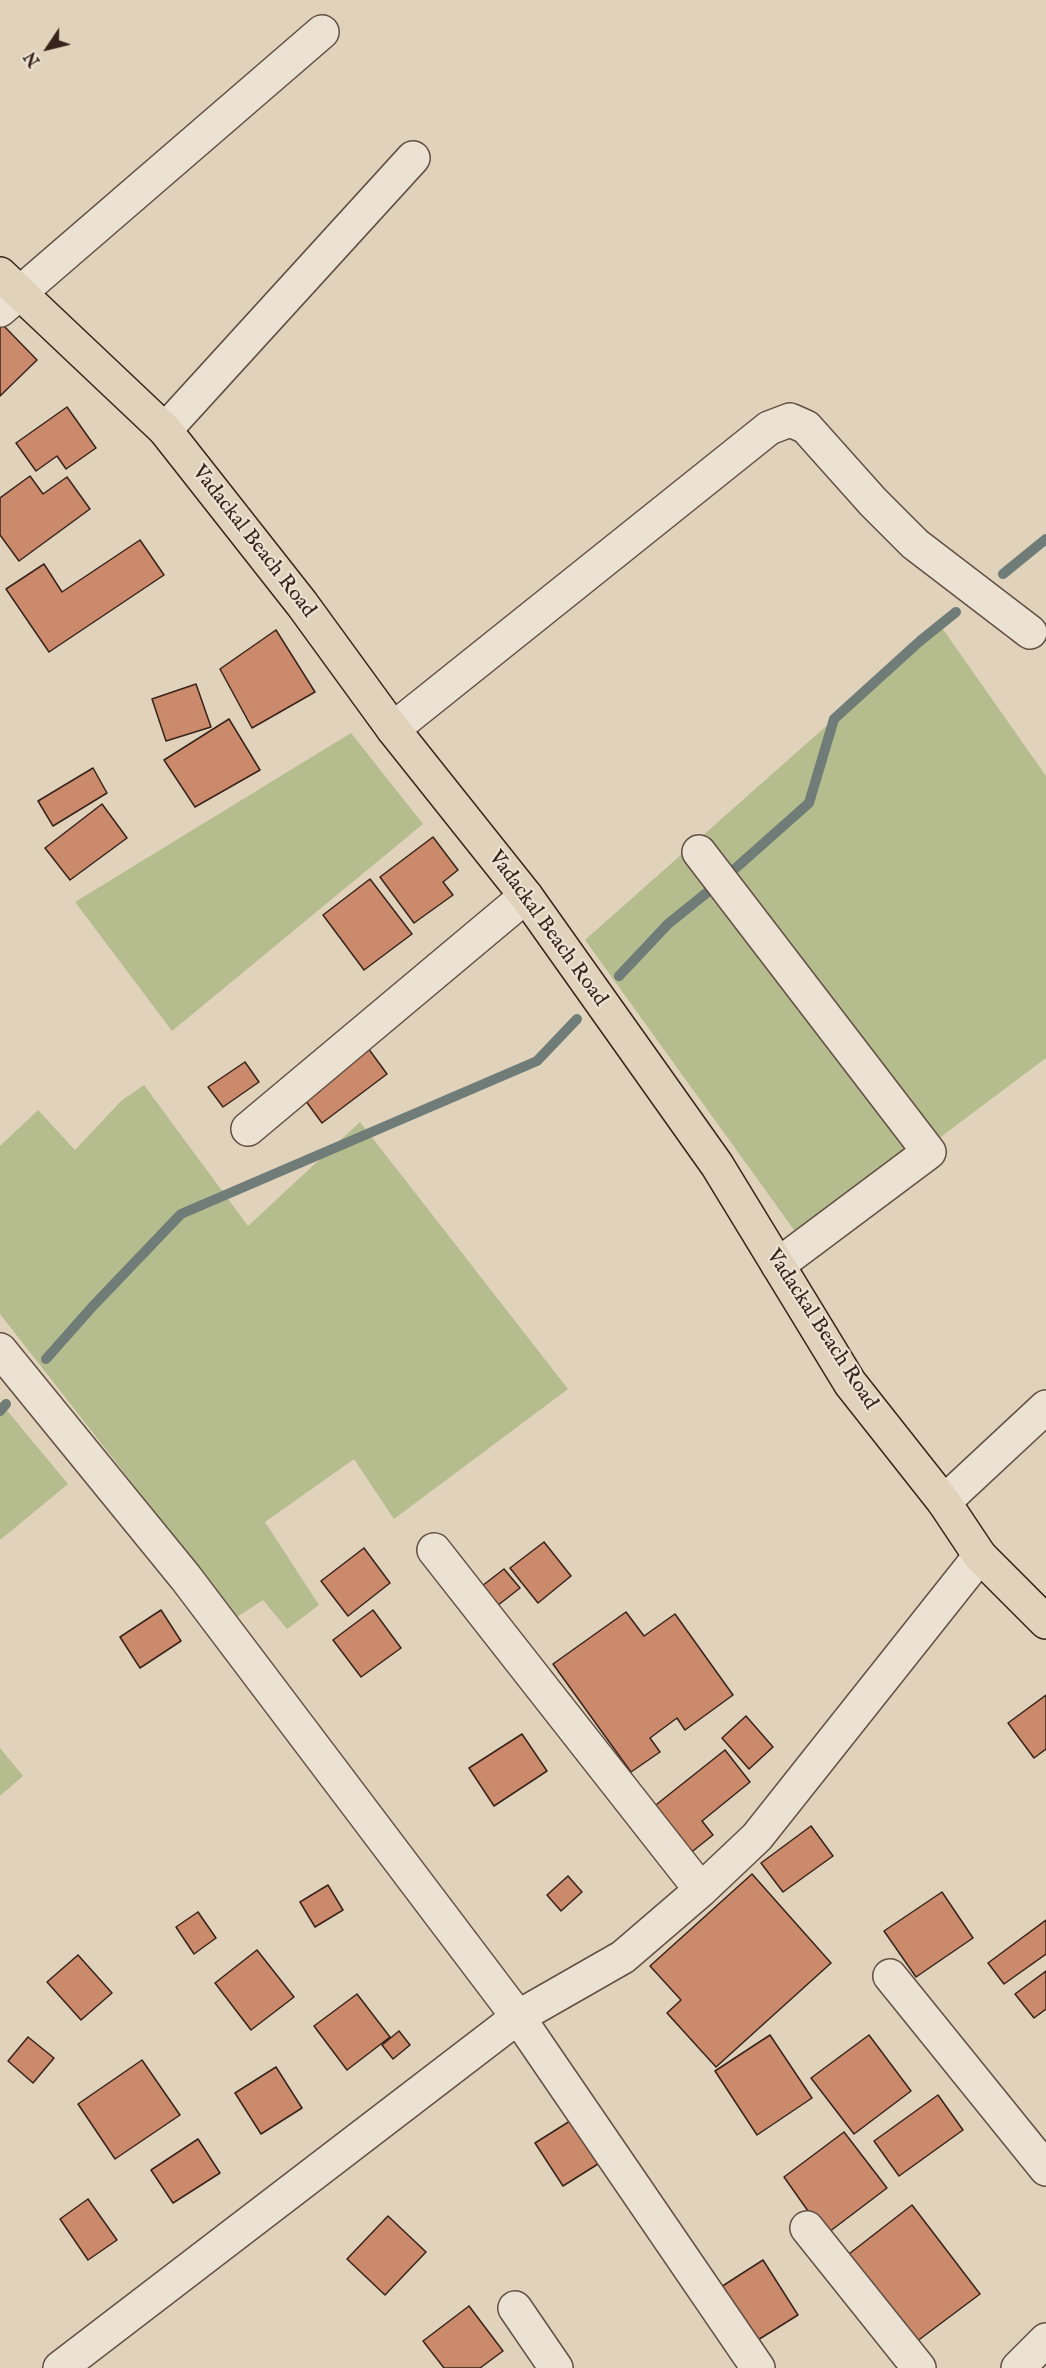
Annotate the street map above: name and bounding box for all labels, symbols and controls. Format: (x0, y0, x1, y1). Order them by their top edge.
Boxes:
north arrow (18, 18, 78, 78)
text: N (21, 47, 45, 70)
street label: Vadackal Beach Road (186, 461, 320, 623)
street label: Vadackal Beach Road (482, 846, 612, 1012)
street label: Vadackal Beach Road (760, 1245, 882, 1415)

